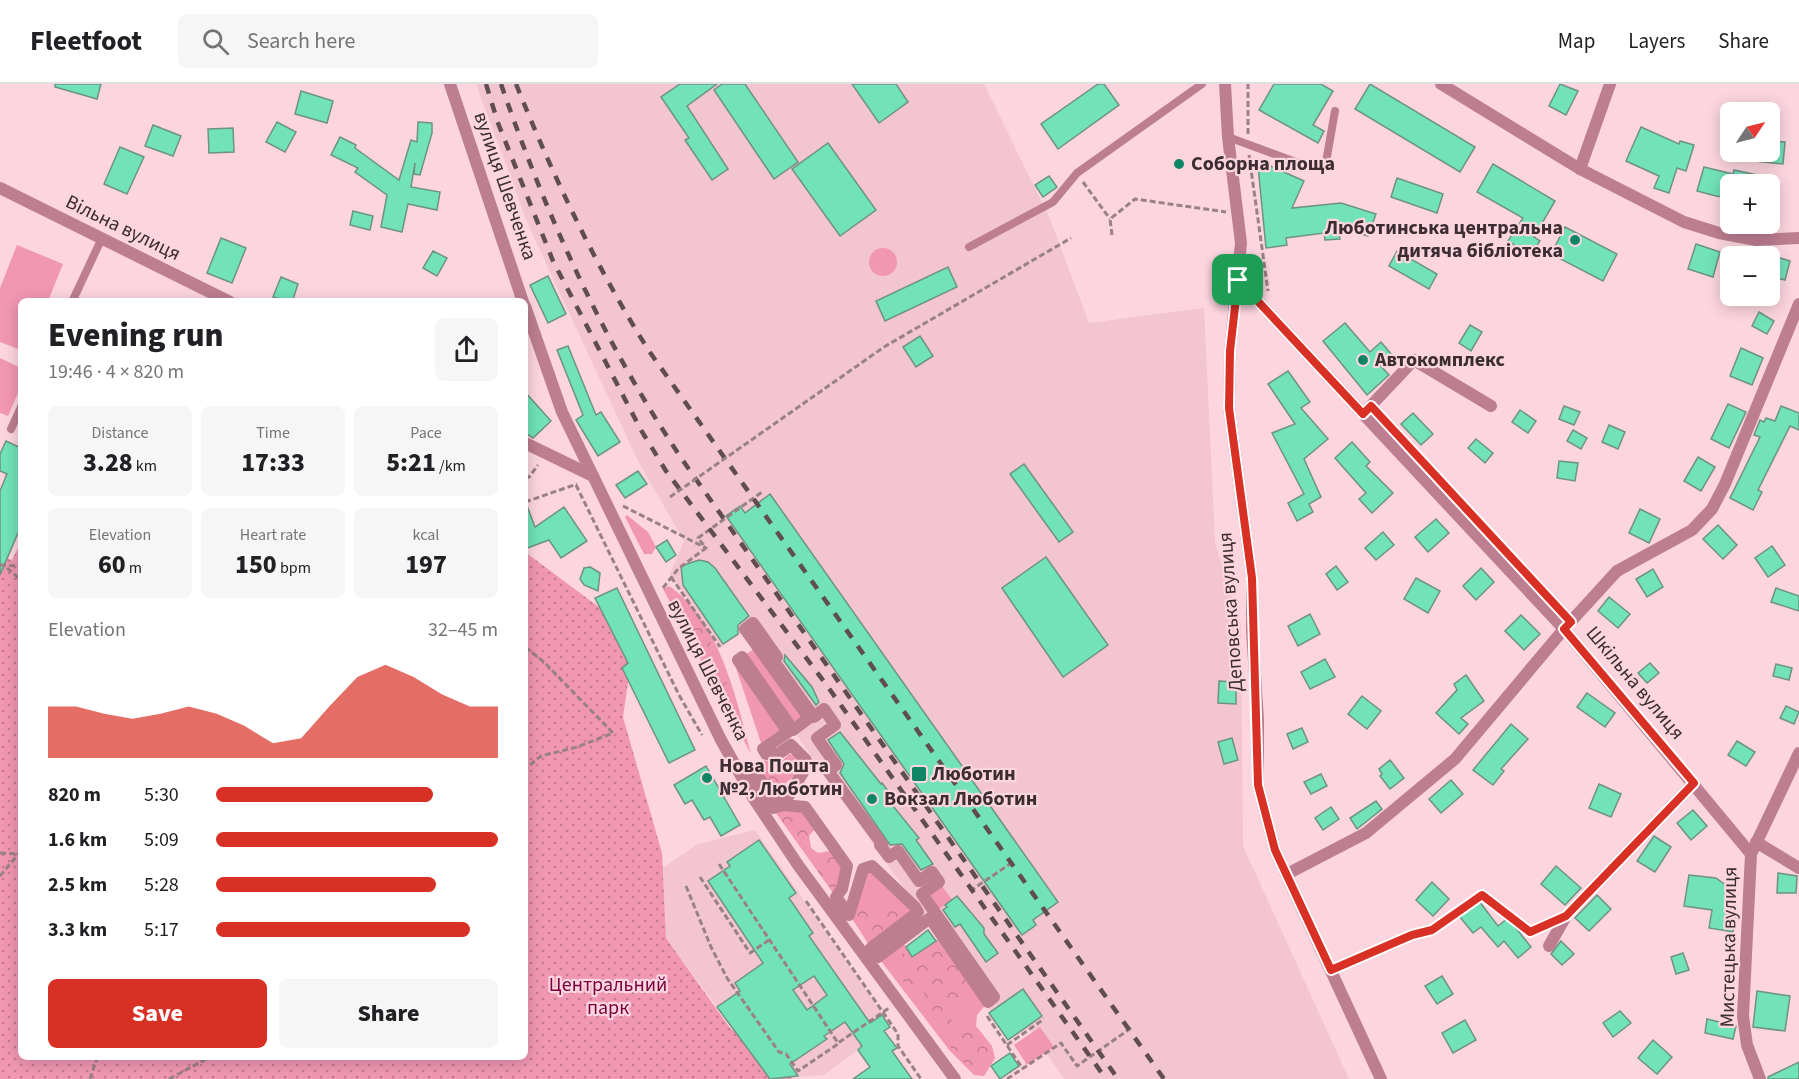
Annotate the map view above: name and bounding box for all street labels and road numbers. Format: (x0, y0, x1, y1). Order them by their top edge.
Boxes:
street label: вулиця Шевченка (466, 108, 544, 264)
street label: Вільна вулиця (61, 188, 185, 268)
street label: Деповська вулиця (1211, 531, 1251, 693)
street label: вулиця Шевченка (660, 594, 756, 746)
street label: Шкільна вулиця (1579, 620, 1691, 746)
street label: Мистецька вулиця (1714, 866, 1744, 1028)

